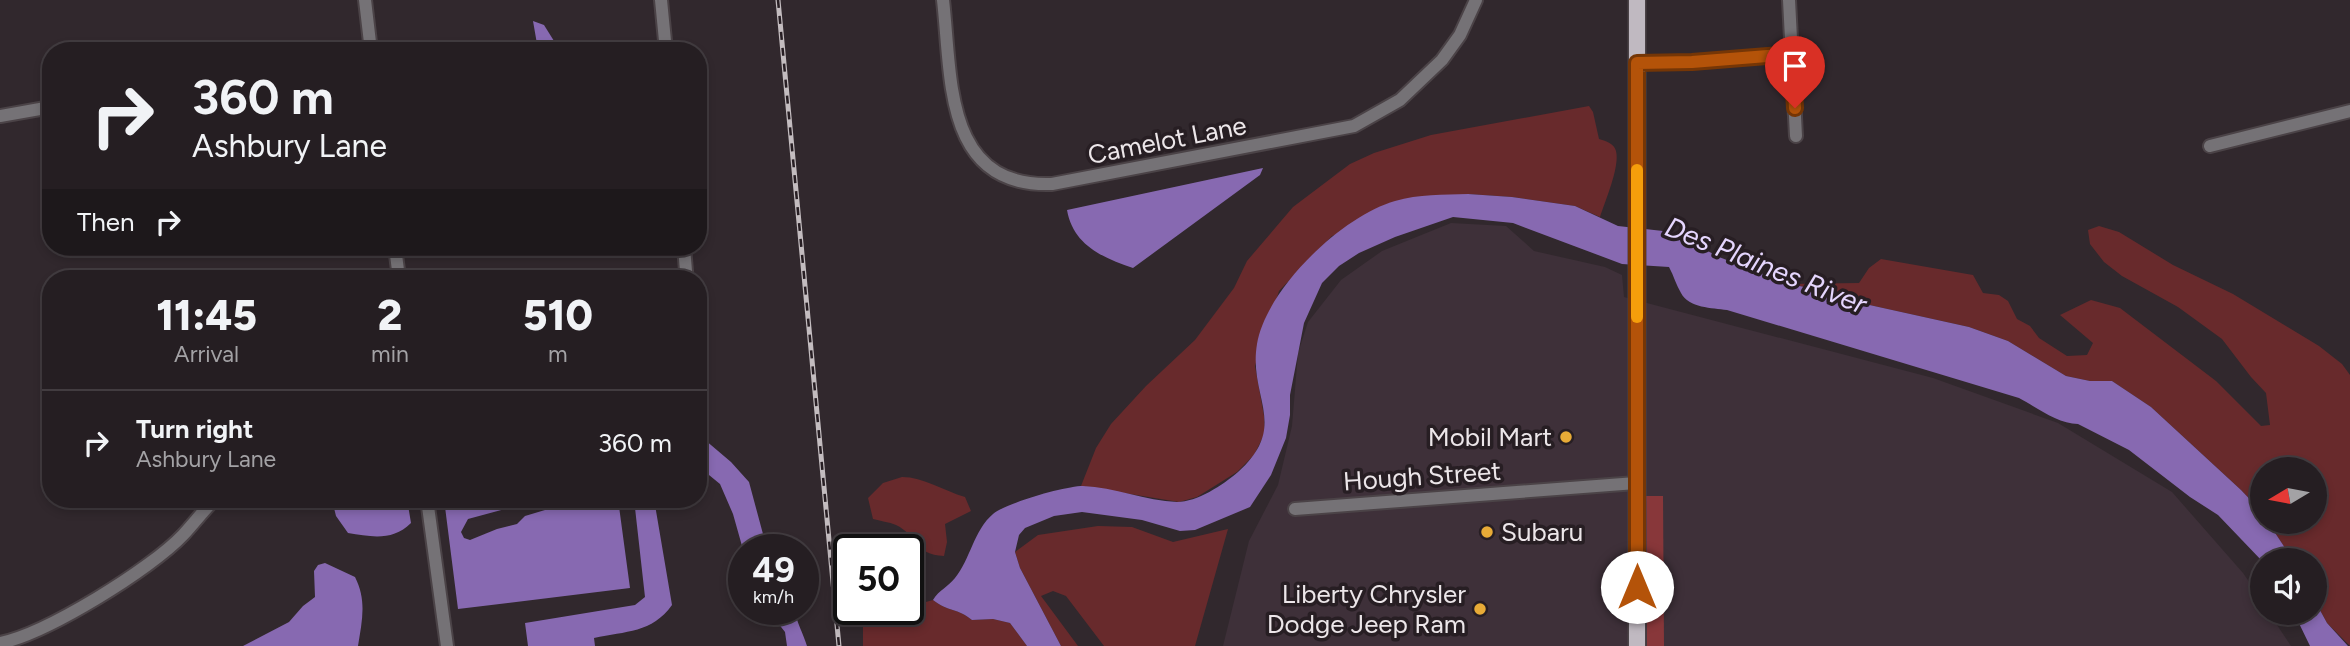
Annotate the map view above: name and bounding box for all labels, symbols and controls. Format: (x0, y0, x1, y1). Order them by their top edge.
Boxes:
pin (1765, 36, 1825, 108)
icon: arrive (1776, 47, 1814, 85)
text: 360 m (192, 67, 334, 126)
icon: right (77, 70, 168, 161)
street label: Camelot Lane (1085, 109, 1249, 171)
text: Ashbury Lane (192, 127, 387, 165)
icon: right (149, 203, 187, 241)
text: Then (77, 206, 135, 238)
water label: Des Plaines River (1660, 209, 1873, 321)
text: 11:45 (156, 290, 257, 341)
text: 2 (378, 290, 402, 341)
text: 510 (523, 290, 593, 341)
text: Arrival (174, 340, 239, 368)
text: min (371, 340, 409, 368)
text: m (548, 340, 568, 368)
text: Turn right (136, 413, 253, 445)
place label: Mobil Mart (1428, 421, 1552, 453)
icon: right (77, 424, 115, 462)
text: 360 m (598, 427, 672, 459)
marker: Mobil Mart (1558, 429, 1574, 445)
text: Ashbury Lane (136, 445, 276, 473)
street label: Hough Street (1342, 455, 1502, 497)
north arrow (2250, 457, 2328, 534)
map controls (2250, 457, 2327, 625)
place label: Subaru (1501, 516, 1583, 548)
marker: Subaru (1479, 524, 1495, 540)
speed limit sign: 50 (833, 534, 924, 625)
button: sound (2250, 548, 2327, 625)
text: 49 (752, 549, 795, 591)
position arrow (1600, 550, 1674, 624)
place label: Liberty Chrysler Dodge Jeep Ram (1267, 578, 1466, 640)
text: km/h (753, 586, 794, 608)
marker: Liberty Chrysler Dodge Jeep Ram (1472, 601, 1488, 617)

